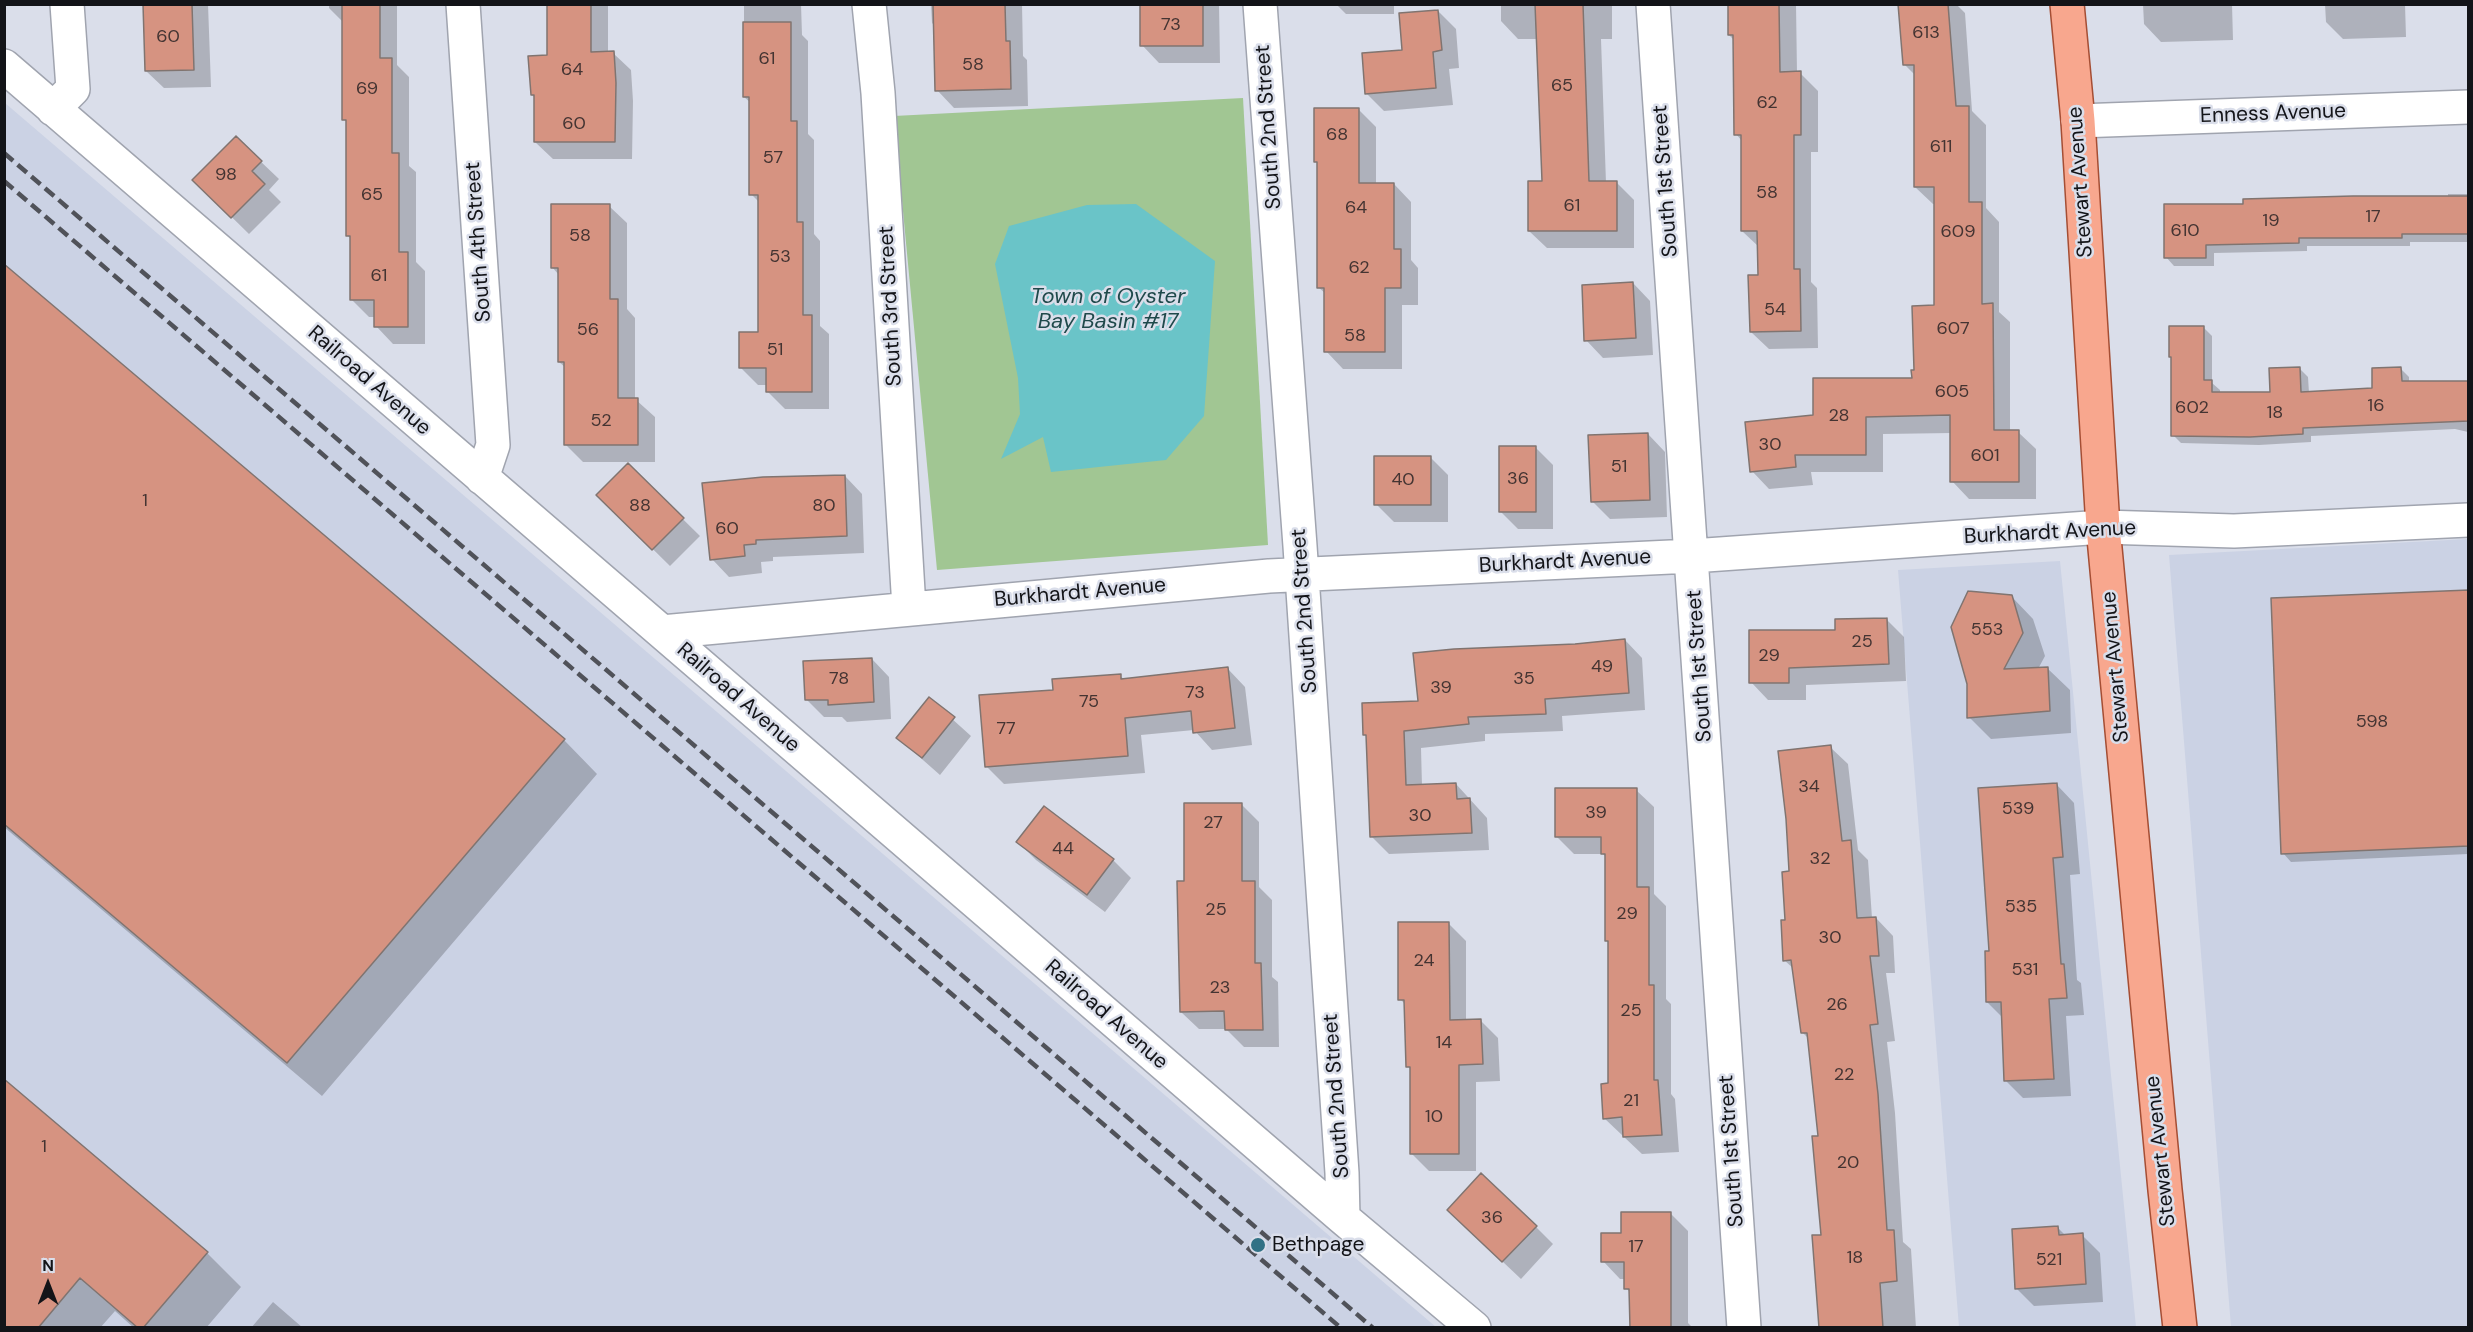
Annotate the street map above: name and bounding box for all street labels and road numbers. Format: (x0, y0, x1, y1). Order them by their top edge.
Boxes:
street label: South 2nd Street (1251, 44, 1287, 210)
street label: Enness Avenue (2200, 99, 2346, 129)
street label: South 1st Street (1648, 104, 1684, 258)
street label: Stewart Avenue (2063, 105, 2099, 259)
street label: South 4th Street (461, 161, 497, 323)
street label: South 3rd Street (874, 225, 908, 387)
street label: Railroad Avenue (302, 321, 436, 441)
street label: Burkhardt Avenue (1963, 516, 2137, 550)
street label: South 2nd Street (1287, 528, 1323, 694)
street label: Burkhardt Avenue (1478, 545, 1652, 579)
street label: Burkhardt Avenue (993, 573, 1167, 613)
street label: South 1st Street (1682, 589, 1718, 743)
street label: Stewart Avenue (2097, 590, 2135, 744)
street label: Railroad Avenue (671, 638, 805, 758)
street label: Railroad Avenue (1039, 955, 1173, 1075)
street label: South 2nd Street (1319, 1013, 1355, 1179)
street label: South 1st Street (1714, 1074, 1750, 1228)
street label: Stewart Avenue (2141, 1074, 2181, 1228)

